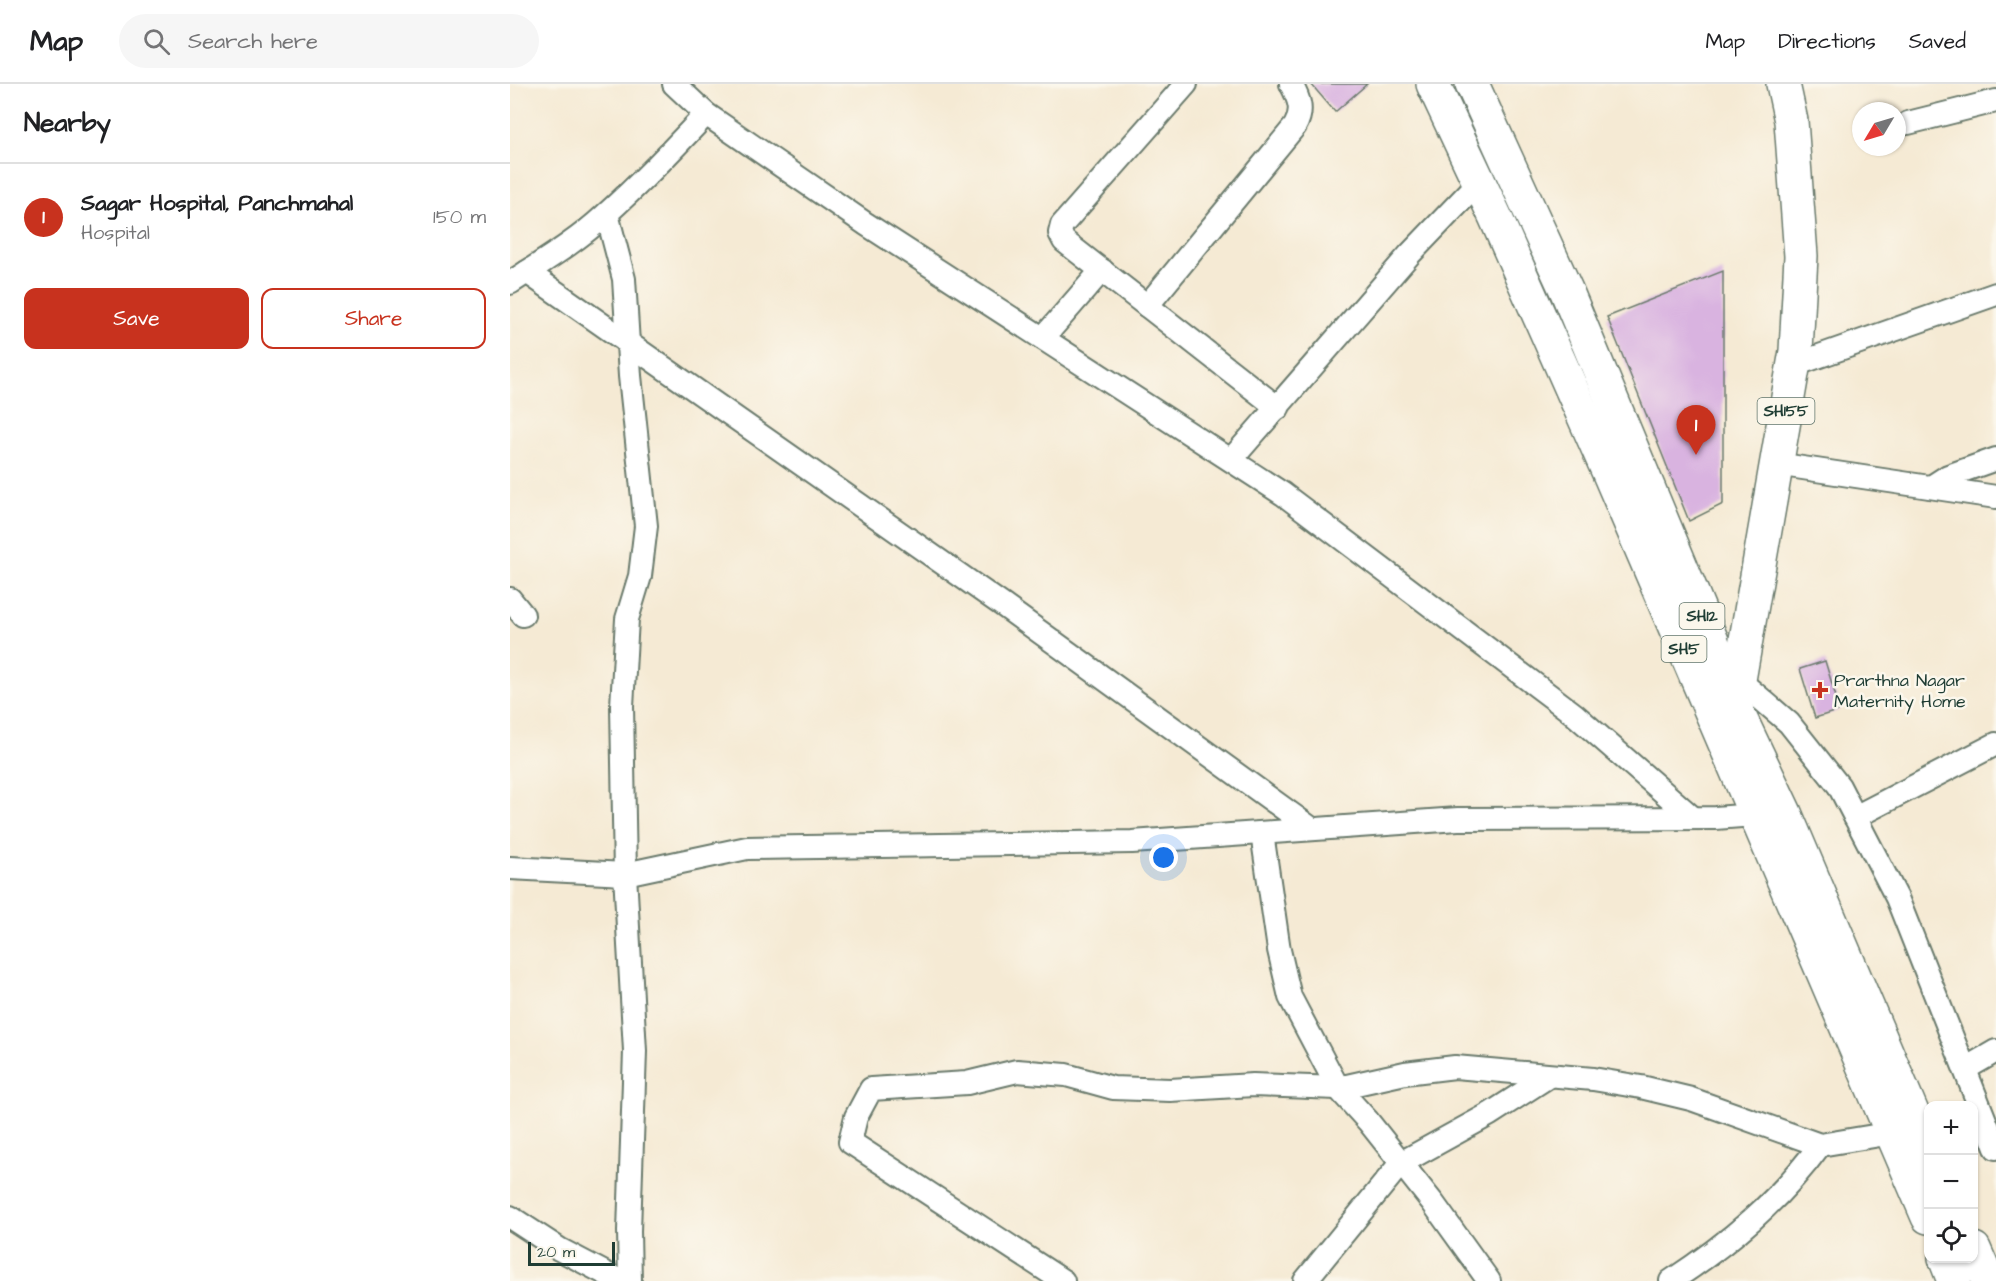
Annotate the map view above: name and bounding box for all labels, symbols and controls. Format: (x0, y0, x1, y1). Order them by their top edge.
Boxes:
search box (119, 14, 539, 68)
text: Map (30, 22, 83, 61)
icon: search (140, 25, 173, 58)
text: Search here (188, 26, 318, 57)
text: Map (1705, 27, 1745, 56)
text: Directions (1778, 27, 1876, 56)
text: Saved (1909, 27, 1966, 56)
north arrow (1852, 102, 1906, 156)
text: Nearby (24, 105, 111, 141)
text: Sagar Hospital, Panchmahal (81, 188, 353, 219)
text: 1 (42, 203, 45, 231)
text: 150 m (433, 203, 486, 231)
text: Hospital (81, 219, 150, 247)
button: Save (24, 288, 249, 349)
button: Share (261, 288, 486, 349)
road number: SH155 (1758, 398, 1814, 424)
pin: 1 (1676, 406, 1716, 455)
road number: SH12 (1680, 603, 1724, 629)
road number: SH5 (1662, 636, 1706, 662)
place label: Prarthna Nagar Maternity Home (1834, 668, 1966, 715)
marker: Prarthna Nagar Maternity Home (1811, 681, 1829, 699)
your location (1149, 843, 1178, 872)
map controls (1924, 1101, 1978, 1263)
button: + (1924, 1101, 1978, 1155)
button: − (1924, 1155, 1978, 1209)
button: locate (1924, 1209, 1978, 1263)
scale bar (528, 1239, 615, 1266)
text: 20 m (537, 1241, 575, 1263)

